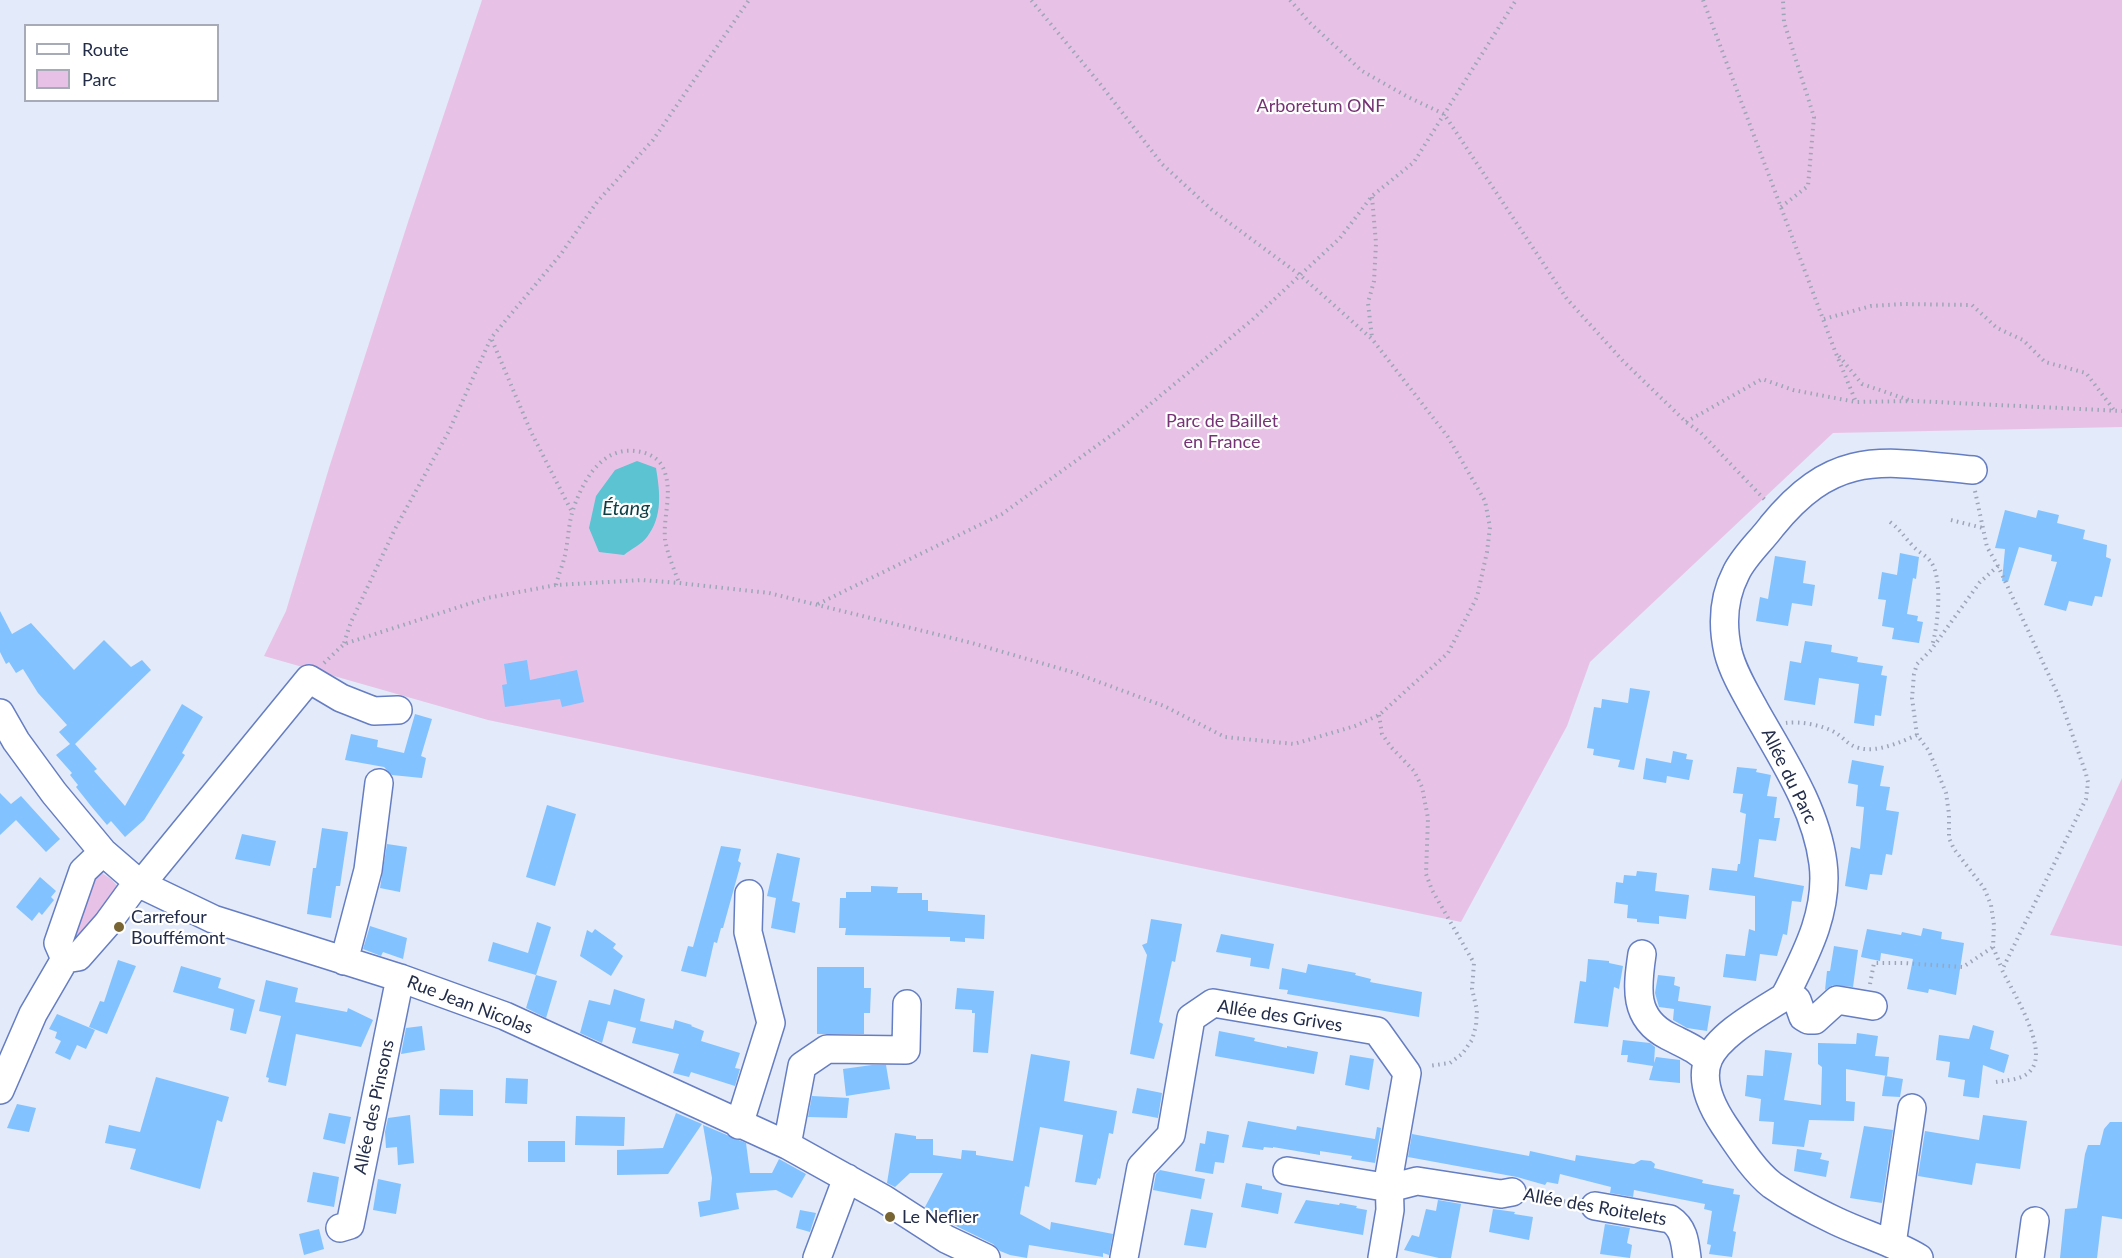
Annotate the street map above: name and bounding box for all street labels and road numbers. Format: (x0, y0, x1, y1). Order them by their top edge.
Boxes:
street label: Allée du Parc (1757, 725, 1821, 827)
street label: Rue Jean Nicolas (404, 971, 536, 1039)
street label: Allée des Grives (1216, 995, 1344, 1037)
street label: Allée des Pinsons (349, 1038, 399, 1176)
street label: Allée des Roitelets (1522, 1184, 1668, 1230)

